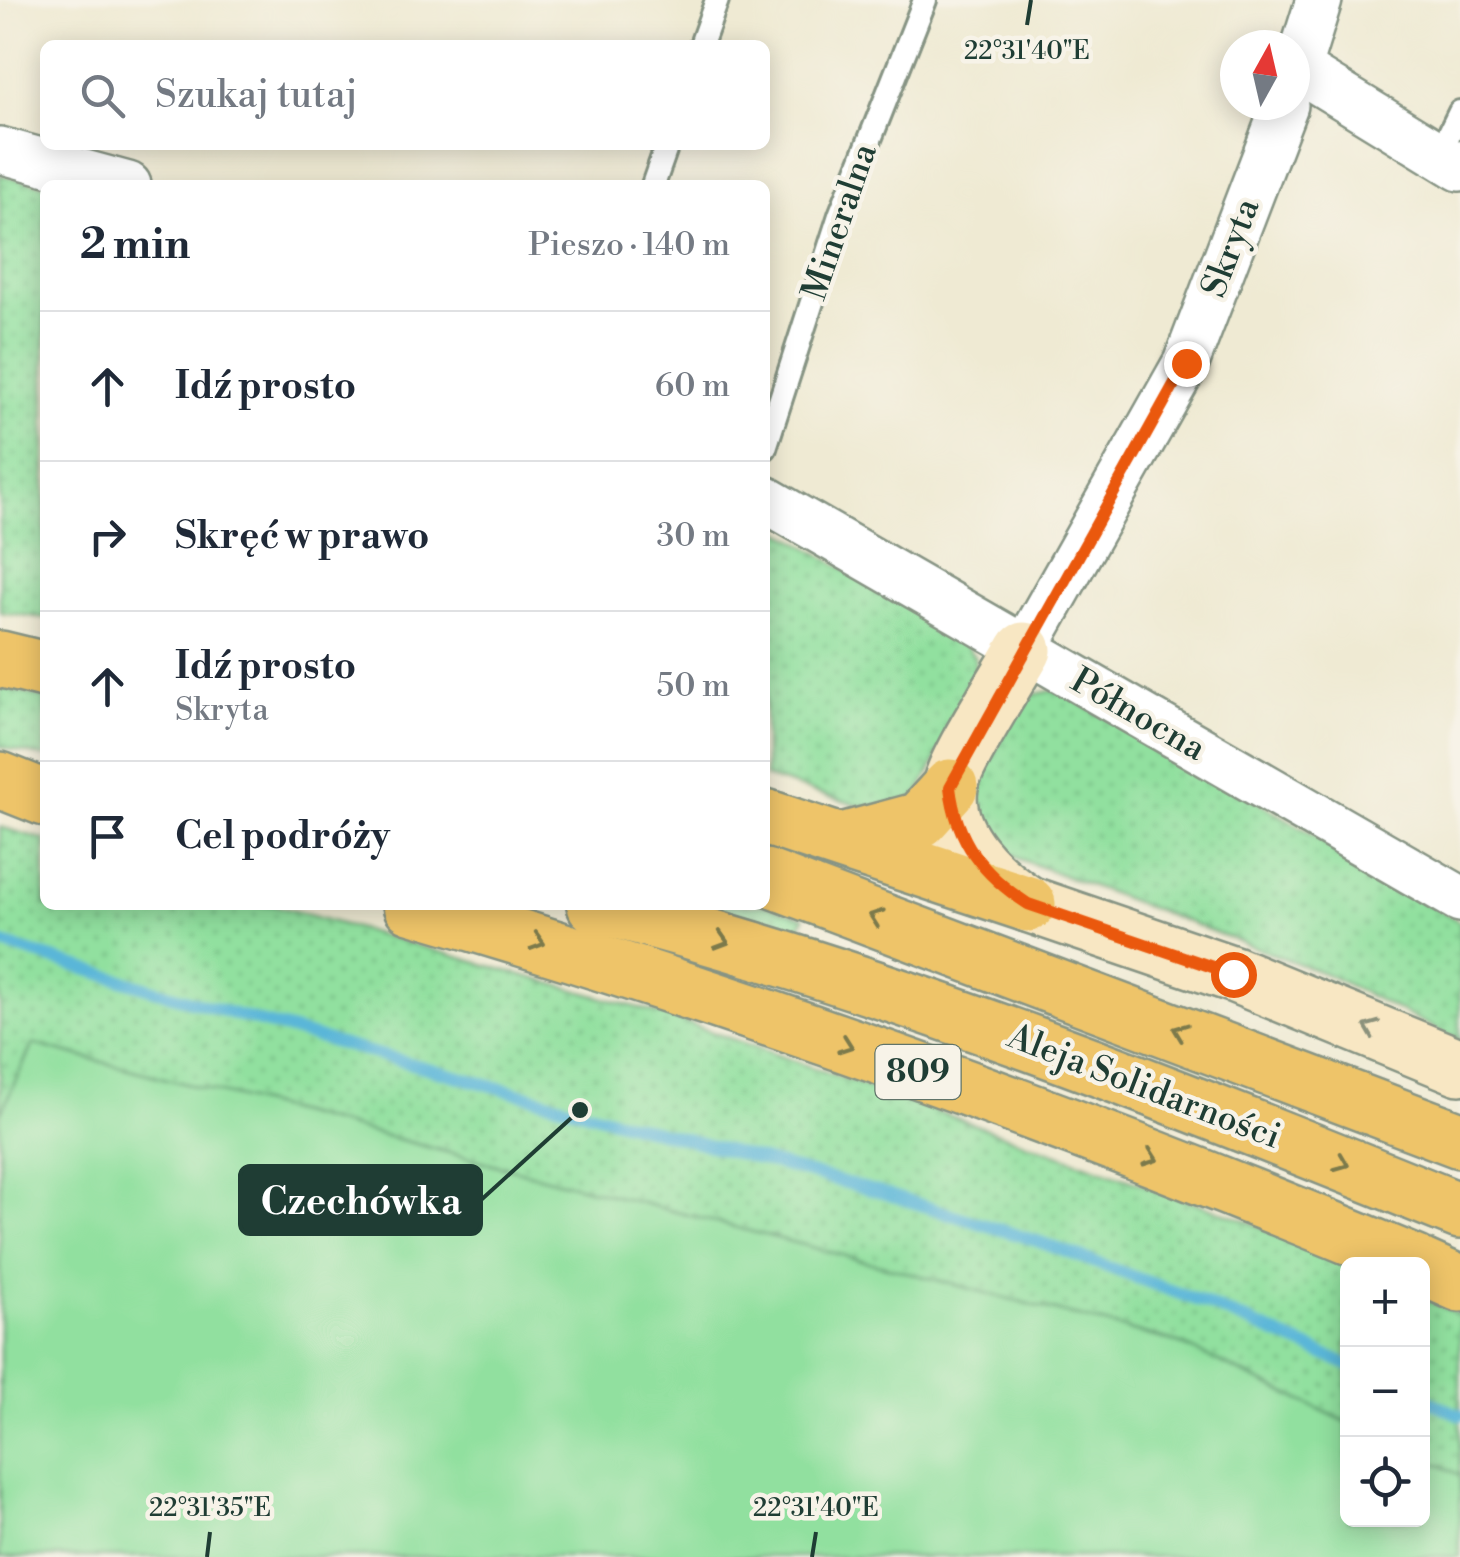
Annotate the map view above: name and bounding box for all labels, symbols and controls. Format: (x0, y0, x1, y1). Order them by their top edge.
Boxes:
north arrow (1220, 30, 1310, 120)
text: 22°31'40"E (964, 36, 1090, 67)
search box (40, 40, 770, 150)
icon: search (75, 68, 130, 123)
text: Szukaj tutaj (155, 72, 358, 119)
street label: Mineralna (793, 138, 887, 306)
street label: Skryta (1193, 192, 1270, 304)
text: 2 min (80, 219, 190, 272)
text: Pieszo · 140 m (528, 225, 730, 265)
route end (1164, 341, 1210, 387)
icon: ahead (80, 359, 135, 414)
text: Idź prosto (175, 363, 356, 410)
text: 60 m (655, 366, 730, 406)
icon: right (80, 509, 135, 564)
text: Skręć w prawo (175, 513, 429, 560)
text: 30 m (656, 516, 730, 556)
text: Idź prosto (175, 643, 356, 690)
icon: ahead (80, 659, 135, 714)
street label: Północna (1063, 659, 1213, 771)
text: 50 m (657, 666, 730, 706)
text: Skryta (175, 690, 269, 730)
icon: arrive (80, 809, 135, 864)
text: Cel podróży (175, 813, 390, 860)
one-way arrow (868, 908, 885, 929)
one-way arrow (713, 929, 730, 949)
one-way arrow (529, 930, 546, 951)
route start (1211, 952, 1257, 998)
street label: Aleja Solidarności (1001, 1015, 1286, 1159)
one-way arrow (1363, 1019, 1381, 1039)
one-way arrow (1173, 1022, 1190, 1043)
one-way arrow (837, 1033, 854, 1054)
road number: 809 (876, 1045, 960, 1099)
one-way arrow (1141, 1146, 1158, 1167)
one-way arrow (1332, 1151, 1349, 1171)
callout: Czechówka (240, 1166, 481, 1234)
text: Czechówka (261, 1179, 462, 1226)
map controls (1340, 1257, 1430, 1527)
button: + (1340, 1257, 1430, 1347)
button: − (1340, 1347, 1430, 1437)
button: locate (1340, 1437, 1430, 1527)
text: 22°31'35"E (149, 1493, 271, 1524)
text: 22°31'40"E (753, 1493, 879, 1524)

